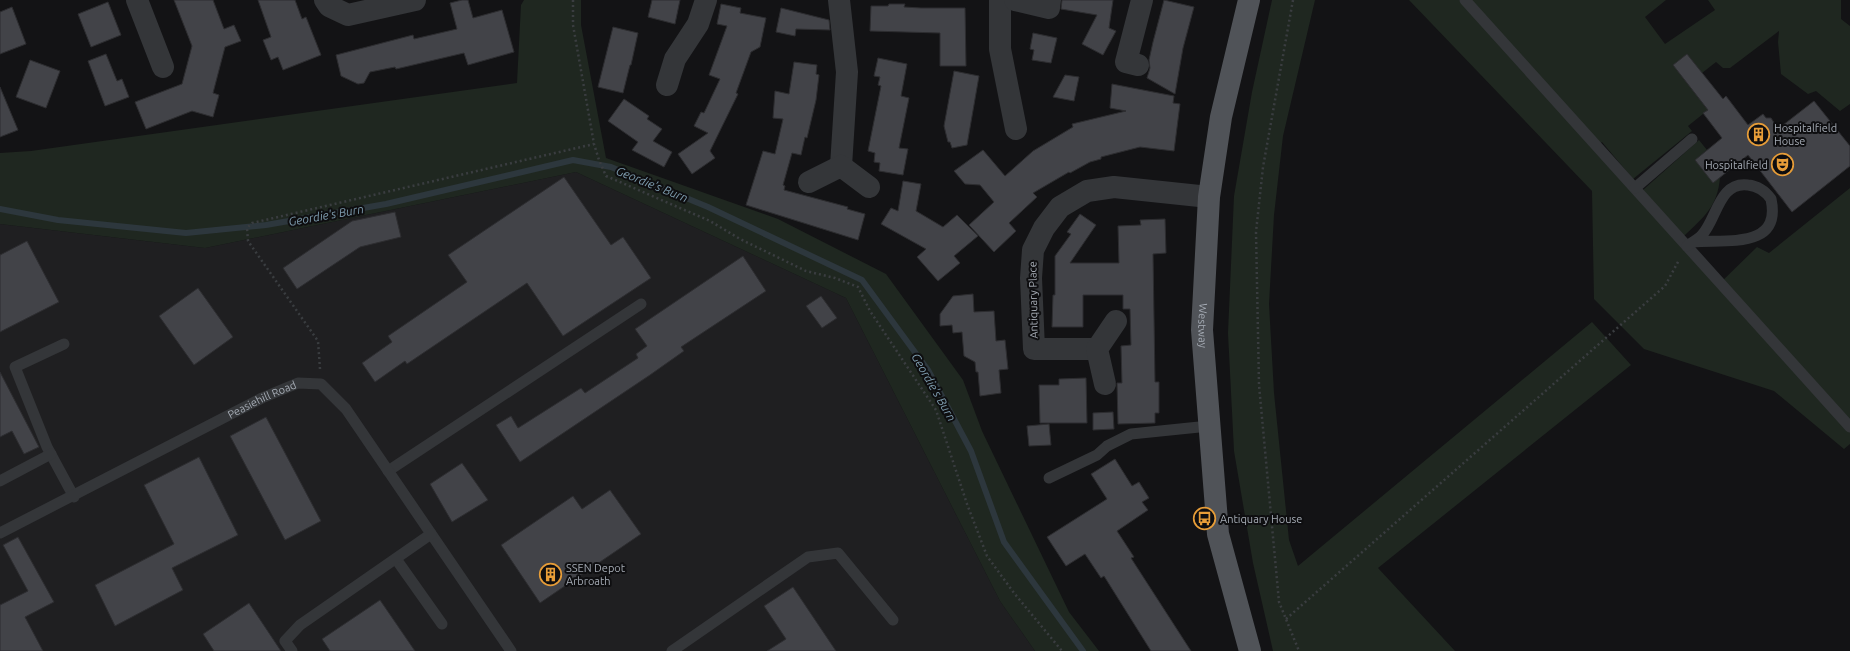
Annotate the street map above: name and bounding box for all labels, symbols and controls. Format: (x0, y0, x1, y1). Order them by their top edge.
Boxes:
building icon: Hospitalfield House (1745, 121, 1771, 147)
place label: Hospitalfield House (1774, 122, 1837, 147)
theatre icon: Hospitalfield (1770, 152, 1796, 178)
place label: Hospitalfield (1705, 159, 1768, 171)
water label: Geordie's Burn (614, 164, 690, 204)
water label: Geordie's Burn (287, 202, 365, 228)
street label: Antiquary Place (1026, 261, 1040, 339)
street label: Westway (1196, 303, 1209, 349)
water label: Geordie's Burn (909, 351, 959, 423)
street label: Peasiehill Road (226, 378, 298, 421)
bus stop icon: Antiquary House (1191, 506, 1217, 532)
place label: Antiquary House (1220, 513, 1302, 525)
building icon: SSEN Depot Arbroath (538, 561, 564, 587)
place label: SSEN Depot Arbroath (566, 562, 626, 587)

